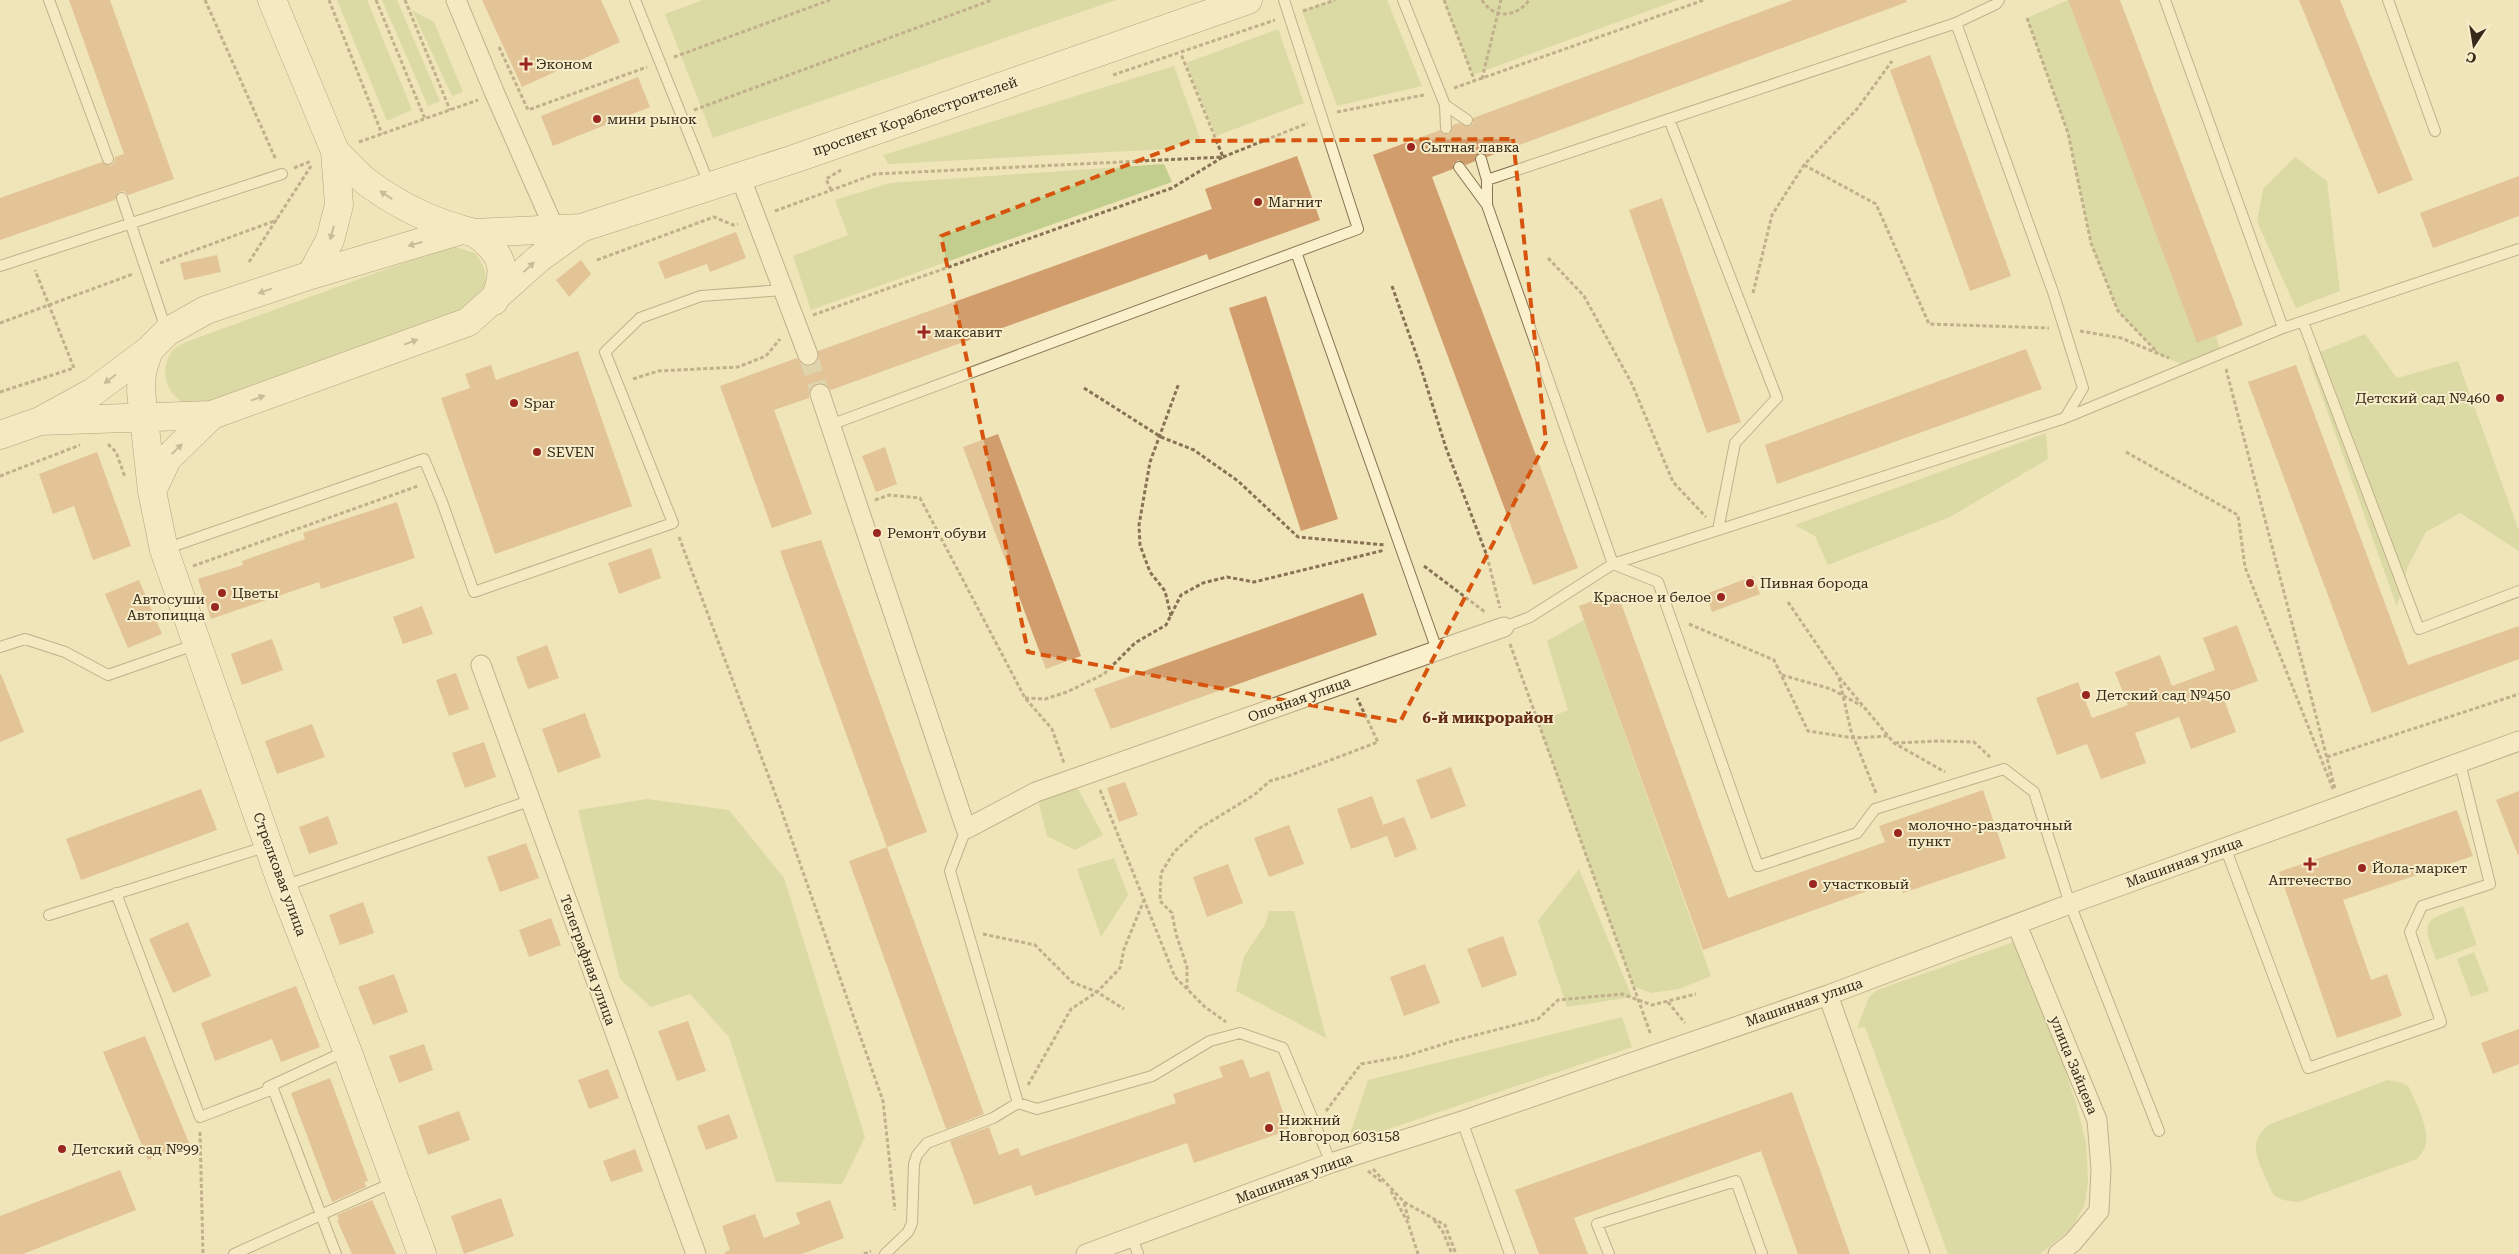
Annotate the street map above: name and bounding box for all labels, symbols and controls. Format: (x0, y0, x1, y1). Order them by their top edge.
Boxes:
north arrow (2449, 20, 2499, 70)
text: С (2465, 49, 2478, 67)
place label: Эконом (536, 56, 593, 72)
marker: Эконом (520, 58, 532, 70)
street label: проспект Кораблестроителей (810, 73, 1020, 159)
place label: мини рынок (607, 111, 697, 127)
marker: мини рынок (591, 113, 603, 125)
place label: Сытная лавка (1421, 139, 1520, 155)
marker: Сытная лавка (1405, 141, 1417, 153)
one-way arrow (380, 191, 393, 200)
place label: Магнит (1268, 194, 1322, 210)
marker: Магнит (1252, 196, 1264, 208)
one-way arrow (327, 226, 335, 241)
one-way arrow (408, 241, 423, 249)
one-way arrow (523, 261, 535, 273)
one-way arrow (257, 287, 272, 295)
place label: максавит (934, 324, 1002, 340)
marker: максавит (918, 326, 930, 338)
one-way arrow (404, 338, 419, 346)
one-way arrow (104, 374, 117, 385)
place label: Детский сад №460 (2355, 390, 2490, 406)
marker: Детский сад №460 (2494, 392, 2506, 404)
one-way arrow (251, 394, 266, 401)
place label: Spar (524, 395, 555, 411)
marker: Spar (508, 397, 520, 409)
one-way arrow (170, 443, 182, 455)
place label: SEVEN (547, 444, 595, 460)
marker: SEVEN (531, 446, 543, 458)
place label: Ремонт обуви (887, 525, 987, 541)
marker: Ремонт обуви (871, 527, 883, 539)
place label: Пивная борода (1760, 575, 1869, 591)
marker: Пивная борода (1744, 577, 1756, 589)
place label: Цветы (232, 585, 279, 601)
marker: Цветы (216, 587, 228, 599)
place label: Красное и белое (1593, 589, 1711, 605)
place label: Автосуши Автопицца (127, 591, 205, 623)
marker: Красное и белое (1715, 591, 1727, 603)
marker: Автосуши Автопицца (209, 601, 221, 613)
street label: Опочная улица (1246, 673, 1353, 725)
place label: Детский сад №450 (2096, 687, 2231, 703)
marker: Детский сад №450 (2080, 689, 2092, 701)
district label: 6-й микрорайон (1423, 709, 1553, 727)
street label: Стрелковая улица (250, 810, 310, 938)
place label: молочно-раздаточный пункт (1908, 817, 2072, 849)
marker: молочно-раздаточный пункт (1892, 827, 1904, 839)
street label: Машинная улица (2123, 833, 2245, 891)
marker: Аптечество (2304, 858, 2316, 870)
place label: Йола-маркет (2372, 860, 2467, 876)
marker: Йола-маркет (2356, 862, 2368, 874)
place label: Аптечество (2269, 872, 2351, 888)
place label: участковый (1823, 876, 1909, 892)
marker: участковый (1807, 878, 1819, 890)
street label: Телеграфная улица (557, 893, 619, 1028)
street label: Машинная улица (1743, 974, 1865, 1030)
street label: улица Зайцева (2047, 1013, 2101, 1117)
place label: Нижний Новгород 603158 (1279, 1112, 1400, 1144)
marker: Нижний Новгород 603158 (1263, 1122, 1275, 1134)
place label: Детский сад №99 (72, 1141, 199, 1157)
marker: Детский сад №99 (56, 1143, 68, 1155)
street label: Машинная улица (1233, 1149, 1355, 1207)

